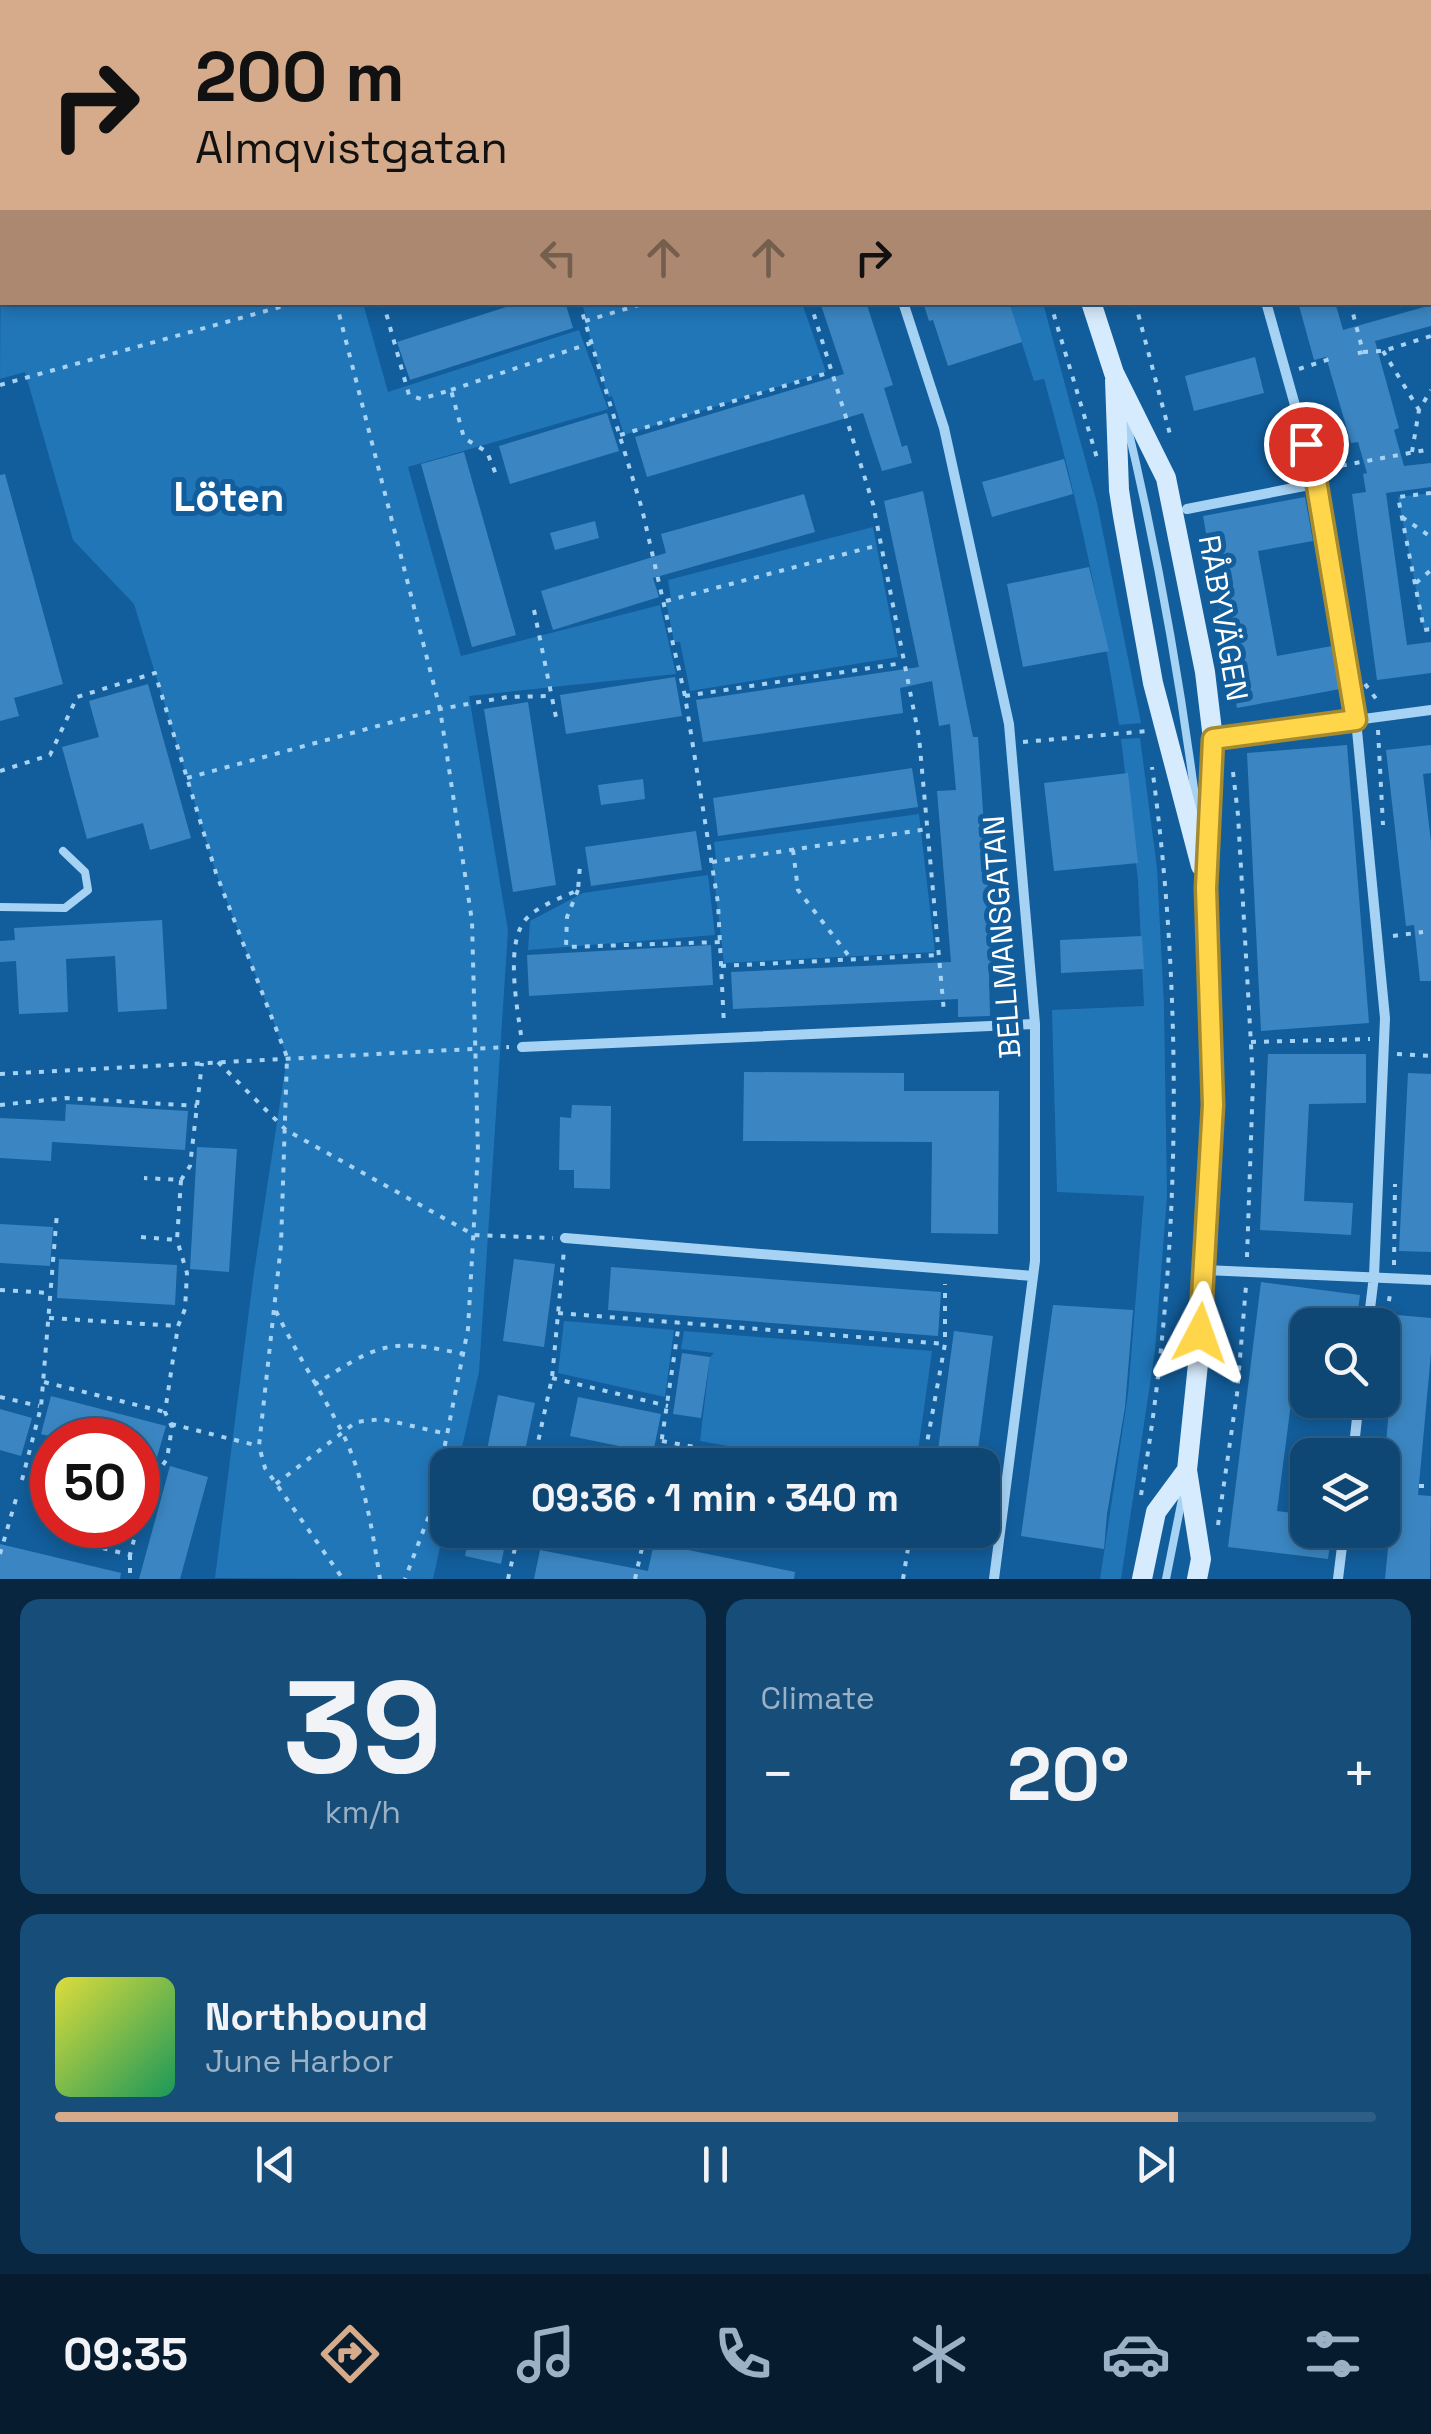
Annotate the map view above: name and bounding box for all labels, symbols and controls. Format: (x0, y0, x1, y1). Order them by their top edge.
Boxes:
text: 200 m (195, 32, 405, 121)
icon: right (30, 40, 160, 170)
text: Almqvistgatan (195, 119, 508, 176)
icon: left (531, 230, 586, 285)
icon: ahead (636, 230, 691, 285)
icon: ahead (741, 230, 796, 285)
icon: right (846, 230, 901, 285)
pin (1264, 402, 1349, 487)
icon: arrive (1279, 417, 1334, 472)
district label: Löten (174, 472, 284, 523)
street label: RÅBYVÄGEN (1190, 532, 1257, 704)
street label: BELLMANSGATAN (974, 814, 1029, 1060)
position arrow (1148, 1281, 1252, 1385)
map controls (1290, 1308, 1400, 1548)
button: search (1290, 1308, 1400, 1418)
speed limit sign: 50 (30, 1418, 160, 1548)
button: layers (1290, 1438, 1400, 1548)
text: 09:36 · 1 min · 340 m (531, 1474, 899, 1522)
text: 39 (283, 1644, 442, 1810)
text: Climate (761, 1678, 875, 1718)
text: 20° (1007, 1726, 1130, 1822)
text: − (761, 1739, 795, 1809)
text: + (1342, 1739, 1376, 1809)
text: km/h (325, 1792, 401, 1832)
text: Northbound (205, 1993, 428, 2041)
text: June Harbor (205, 2041, 393, 2081)
icon: previous (248, 2137, 303, 2192)
icon: pause (688, 2137, 743, 2192)
icon: next (1128, 2137, 1183, 2192)
icon: directions (315, 2319, 385, 2389)
icon: music (511, 2319, 581, 2389)
icon: phone (708, 2319, 778, 2389)
icon: climate (904, 2319, 974, 2389)
icon: car (1101, 2319, 1171, 2389)
icon: filters (1298, 2319, 1368, 2389)
text: 09:35 (63, 2326, 188, 2383)

